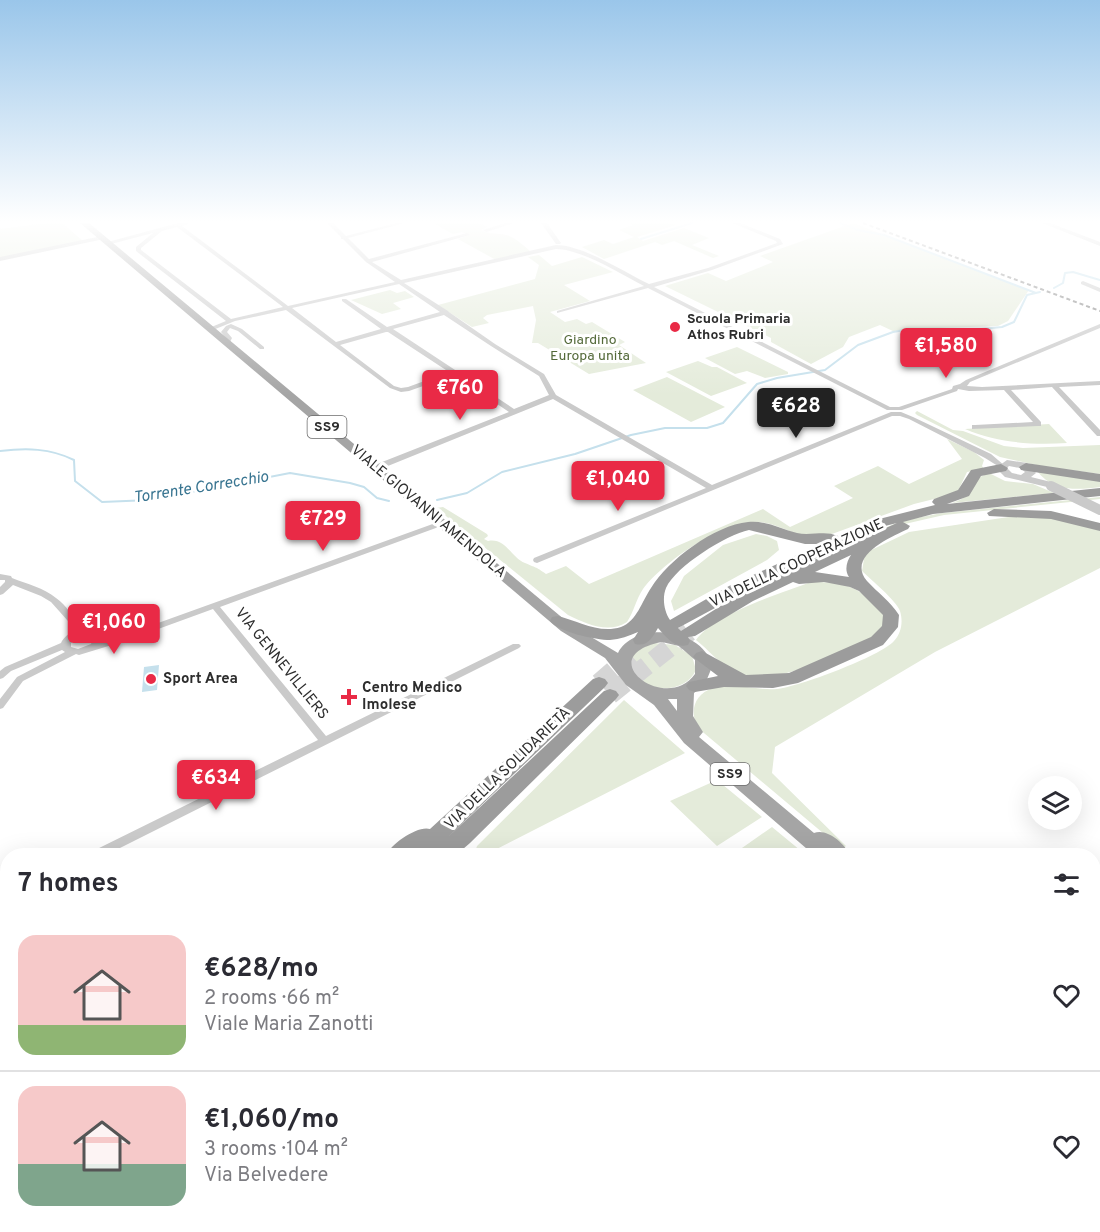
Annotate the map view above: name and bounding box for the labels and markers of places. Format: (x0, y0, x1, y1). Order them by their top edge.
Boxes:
place label: Scuola Primaria Athos Rubri (687, 311, 791, 344)
marker: Scuola Primaria Athos Rubri (668, 320, 682, 334)
pin: €1,580 (897, 328, 995, 379)
pin: €760 (424, 370, 496, 421)
pin: €628 (760, 388, 832, 439)
pin: €1,040 (569, 461, 667, 512)
pin: €729 (287, 501, 359, 552)
pin: €1,060 (65, 604, 163, 655)
place label: Sport Area (163, 670, 238, 689)
marker: Sport Area (144, 672, 158, 686)
place label: Centro Medico Imolese (362, 679, 462, 715)
marker: Centro Medico Imolese (340, 688, 358, 706)
pin: €634 (180, 760, 252, 811)

